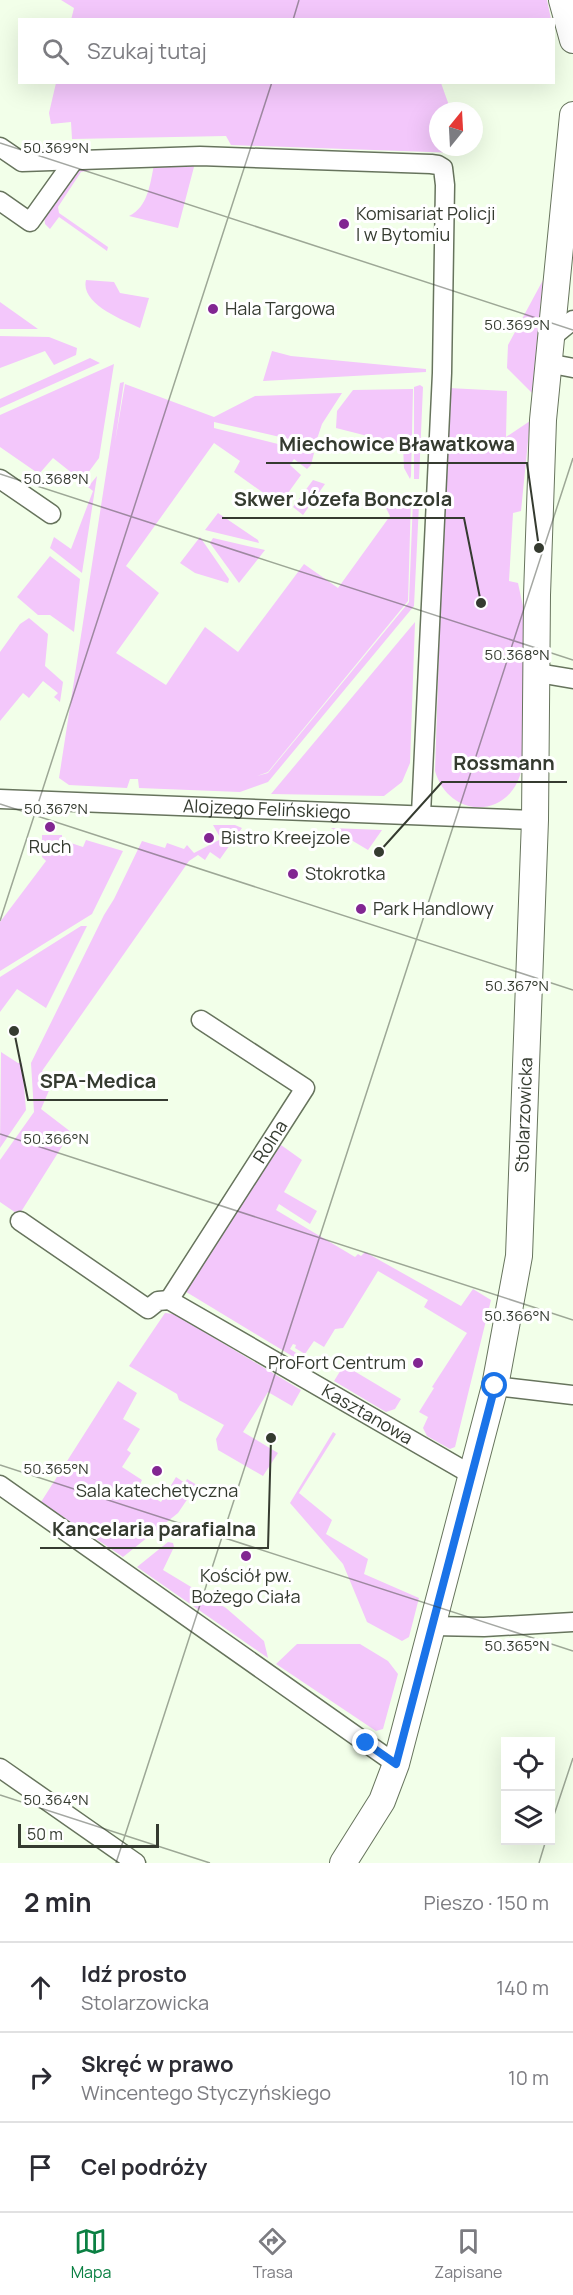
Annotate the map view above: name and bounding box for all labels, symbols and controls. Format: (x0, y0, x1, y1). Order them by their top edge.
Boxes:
search box (18, 18, 555, 84)
icon: search (39, 35, 72, 68)
text: Szukaj tutaj (87, 36, 207, 66)
north arrow (429, 102, 483, 156)
text: 50.369°N (23, 137, 89, 158)
place label: Komisariat Policji I w Bytomiu (356, 201, 496, 246)
marker: Komisariat Policji I w Bytomiu (337, 217, 351, 231)
place label: Hala Targowa (225, 296, 335, 320)
marker: Hala Targowa (206, 302, 220, 316)
text: 50.369°N (484, 314, 550, 335)
callout: Miechowice Bławatkowa (266, 425, 527, 463)
text: Miechowice Bławatkowa (279, 430, 515, 457)
text: 50.368°N (24, 468, 88, 489)
callout: Skwer Józefa Bonczola (222, 480, 464, 518)
text: Skwer Józefa Bonczola (234, 485, 452, 512)
text: 50.368°N (485, 644, 549, 665)
callout: Rossmann (442, 744, 567, 782)
text: Rossmann (453, 749, 555, 776)
street label: Alojzego Felińskiego (182, 793, 351, 824)
text: 50.367°N (24, 798, 88, 819)
marker: Ruch (43, 820, 57, 834)
place label: Bistro Kreejzole (221, 825, 350, 849)
marker: Bistro Kreejzole (202, 831, 216, 845)
place label: Ruch (29, 834, 71, 858)
place label: Stokrotka (305, 861, 386, 885)
marker: Stokrotka (286, 867, 300, 881)
place label: Park Handlowy (373, 896, 494, 920)
marker: Park Handlowy (354, 902, 368, 916)
text: 50.367°N (485, 975, 549, 996)
street label: Stolarzowicka (509, 1057, 537, 1173)
callout: SPA-Medica (28, 1062, 168, 1100)
text: SPA-Medica (40, 1067, 156, 1094)
street label: Rolna (247, 1115, 292, 1167)
text: 50.366°N (23, 1128, 89, 1149)
text: 50.366°N (484, 1305, 550, 1326)
place label: ProFort Centrum (268, 1350, 406, 1374)
marker: ProFort Centrum (411, 1356, 425, 1370)
route start (481, 1372, 507, 1398)
street label: Kasztanowa (318, 1378, 417, 1449)
text: 50.365°N (24, 1458, 88, 1479)
marker: Sala katechetyczna (150, 1464, 164, 1478)
place label: Sala katechetyczna (76, 1478, 238, 1502)
callout: Kancelaria parafialna (40, 1510, 268, 1548)
text: Kancelaria parafialna (52, 1515, 256, 1542)
marker: Kościół pw. Bożego Ciała (239, 1549, 253, 1563)
place label: Kościół pw. Bożego Ciała (191, 1563, 301, 1608)
text: 50.365°N (485, 1635, 549, 1656)
route end (352, 1729, 378, 1755)
map controls (501, 1737, 555, 1845)
button: locate (501, 1737, 555, 1791)
text: 50.364°N (23, 1789, 89, 1810)
button: layers (501, 1791, 555, 1845)
scale bar (18, 1821, 159, 1848)
text: 50 m (27, 1823, 63, 1845)
text: 2 min (24, 1884, 92, 1920)
text: Pieszo · 150 m (423, 1889, 549, 1916)
text: Idź prosto (81, 1959, 187, 1989)
icon: ahead (24, 1971, 57, 2004)
text: 140 m (496, 1974, 549, 2001)
text: Stolarzowicka (81, 1989, 209, 2016)
text: Skręć w prawo (81, 2049, 234, 2079)
icon: right (24, 2061, 57, 2094)
text: 10 m (508, 2064, 549, 2091)
text: Wincentego Styczyńskiego (81, 2079, 331, 2106)
icon: arrive (24, 2151, 57, 2184)
text: Cel podróży (81, 2152, 207, 2182)
tab: Mapa (71, 2225, 111, 2283)
tab: Trasa (253, 2225, 293, 2283)
tab: Zapisane (434, 2225, 502, 2283)

